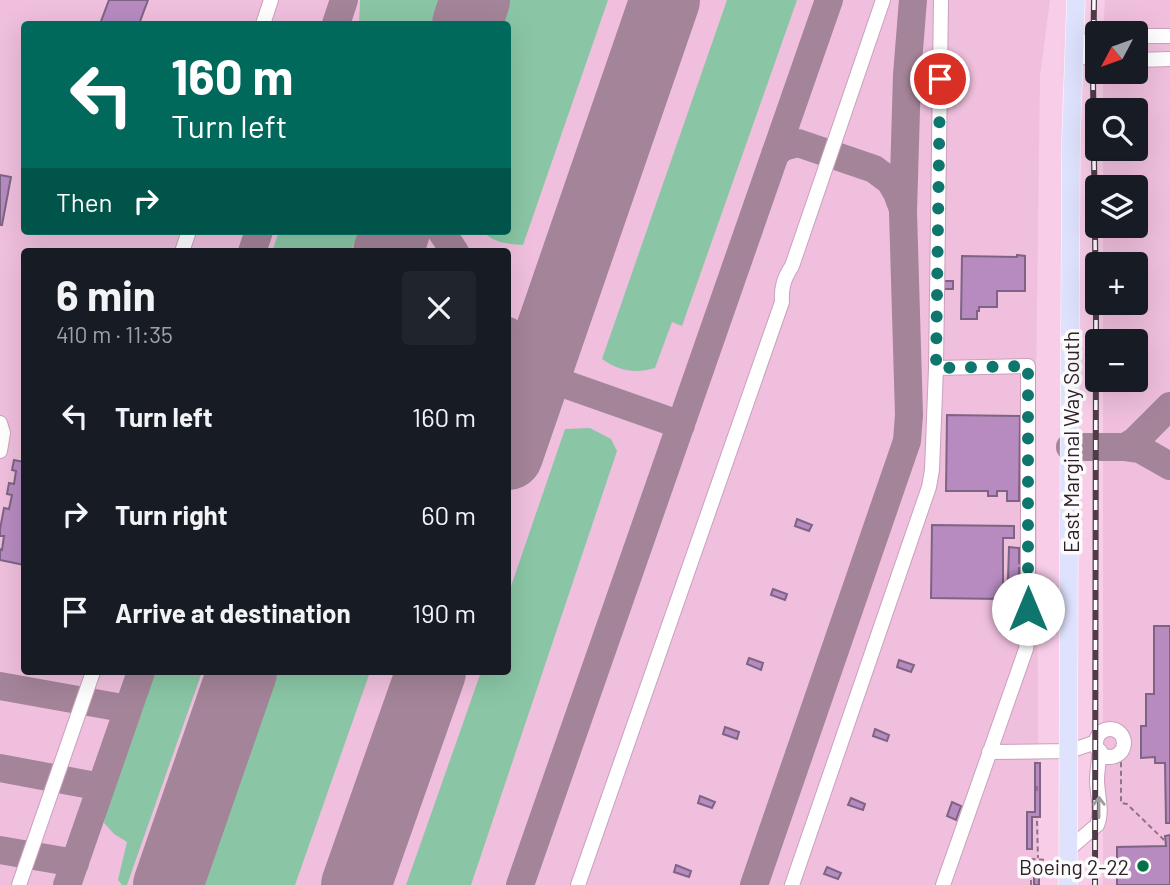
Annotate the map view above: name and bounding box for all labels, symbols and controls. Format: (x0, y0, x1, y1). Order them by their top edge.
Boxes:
north arrow (1085, 21, 1148, 84)
map controls (1085, 21, 1148, 392)
text: 160 m (171, 46, 293, 105)
icon: left (56, 49, 147, 140)
pin (910, 49, 970, 109)
icon: arrive (921, 60, 959, 98)
button: search (1085, 98, 1148, 161)
text: Turn left (171, 106, 288, 144)
button: layers (1085, 175, 1148, 238)
icon: right (127, 182, 165, 220)
text: Then (56, 186, 113, 217)
button: + (1085, 252, 1148, 315)
text: 6 min (56, 269, 156, 319)
button: close (402, 271, 476, 345)
text: 410 m · 11:35 (56, 320, 173, 348)
button: − (1085, 329, 1148, 392)
street label: East Marginal Way South (1058, 331, 1083, 553)
icon: left (56, 397, 94, 435)
text: Turn left (115, 401, 213, 432)
text: 160 m (412, 401, 476, 432)
icon: right (56, 495, 94, 533)
text: Turn right (115, 499, 228, 530)
text: 60 m (421, 499, 476, 530)
position arrow (991, 572, 1065, 646)
icon: arrive (56, 593, 94, 631)
text: Arrive at destination (115, 597, 351, 628)
text: 190 m (412, 597, 476, 628)
one-way arrow (1092, 795, 1106, 818)
place label: Boeing 2-22 (1019, 854, 1129, 879)
marker: Boeing 2-22 (1135, 858, 1151, 874)

